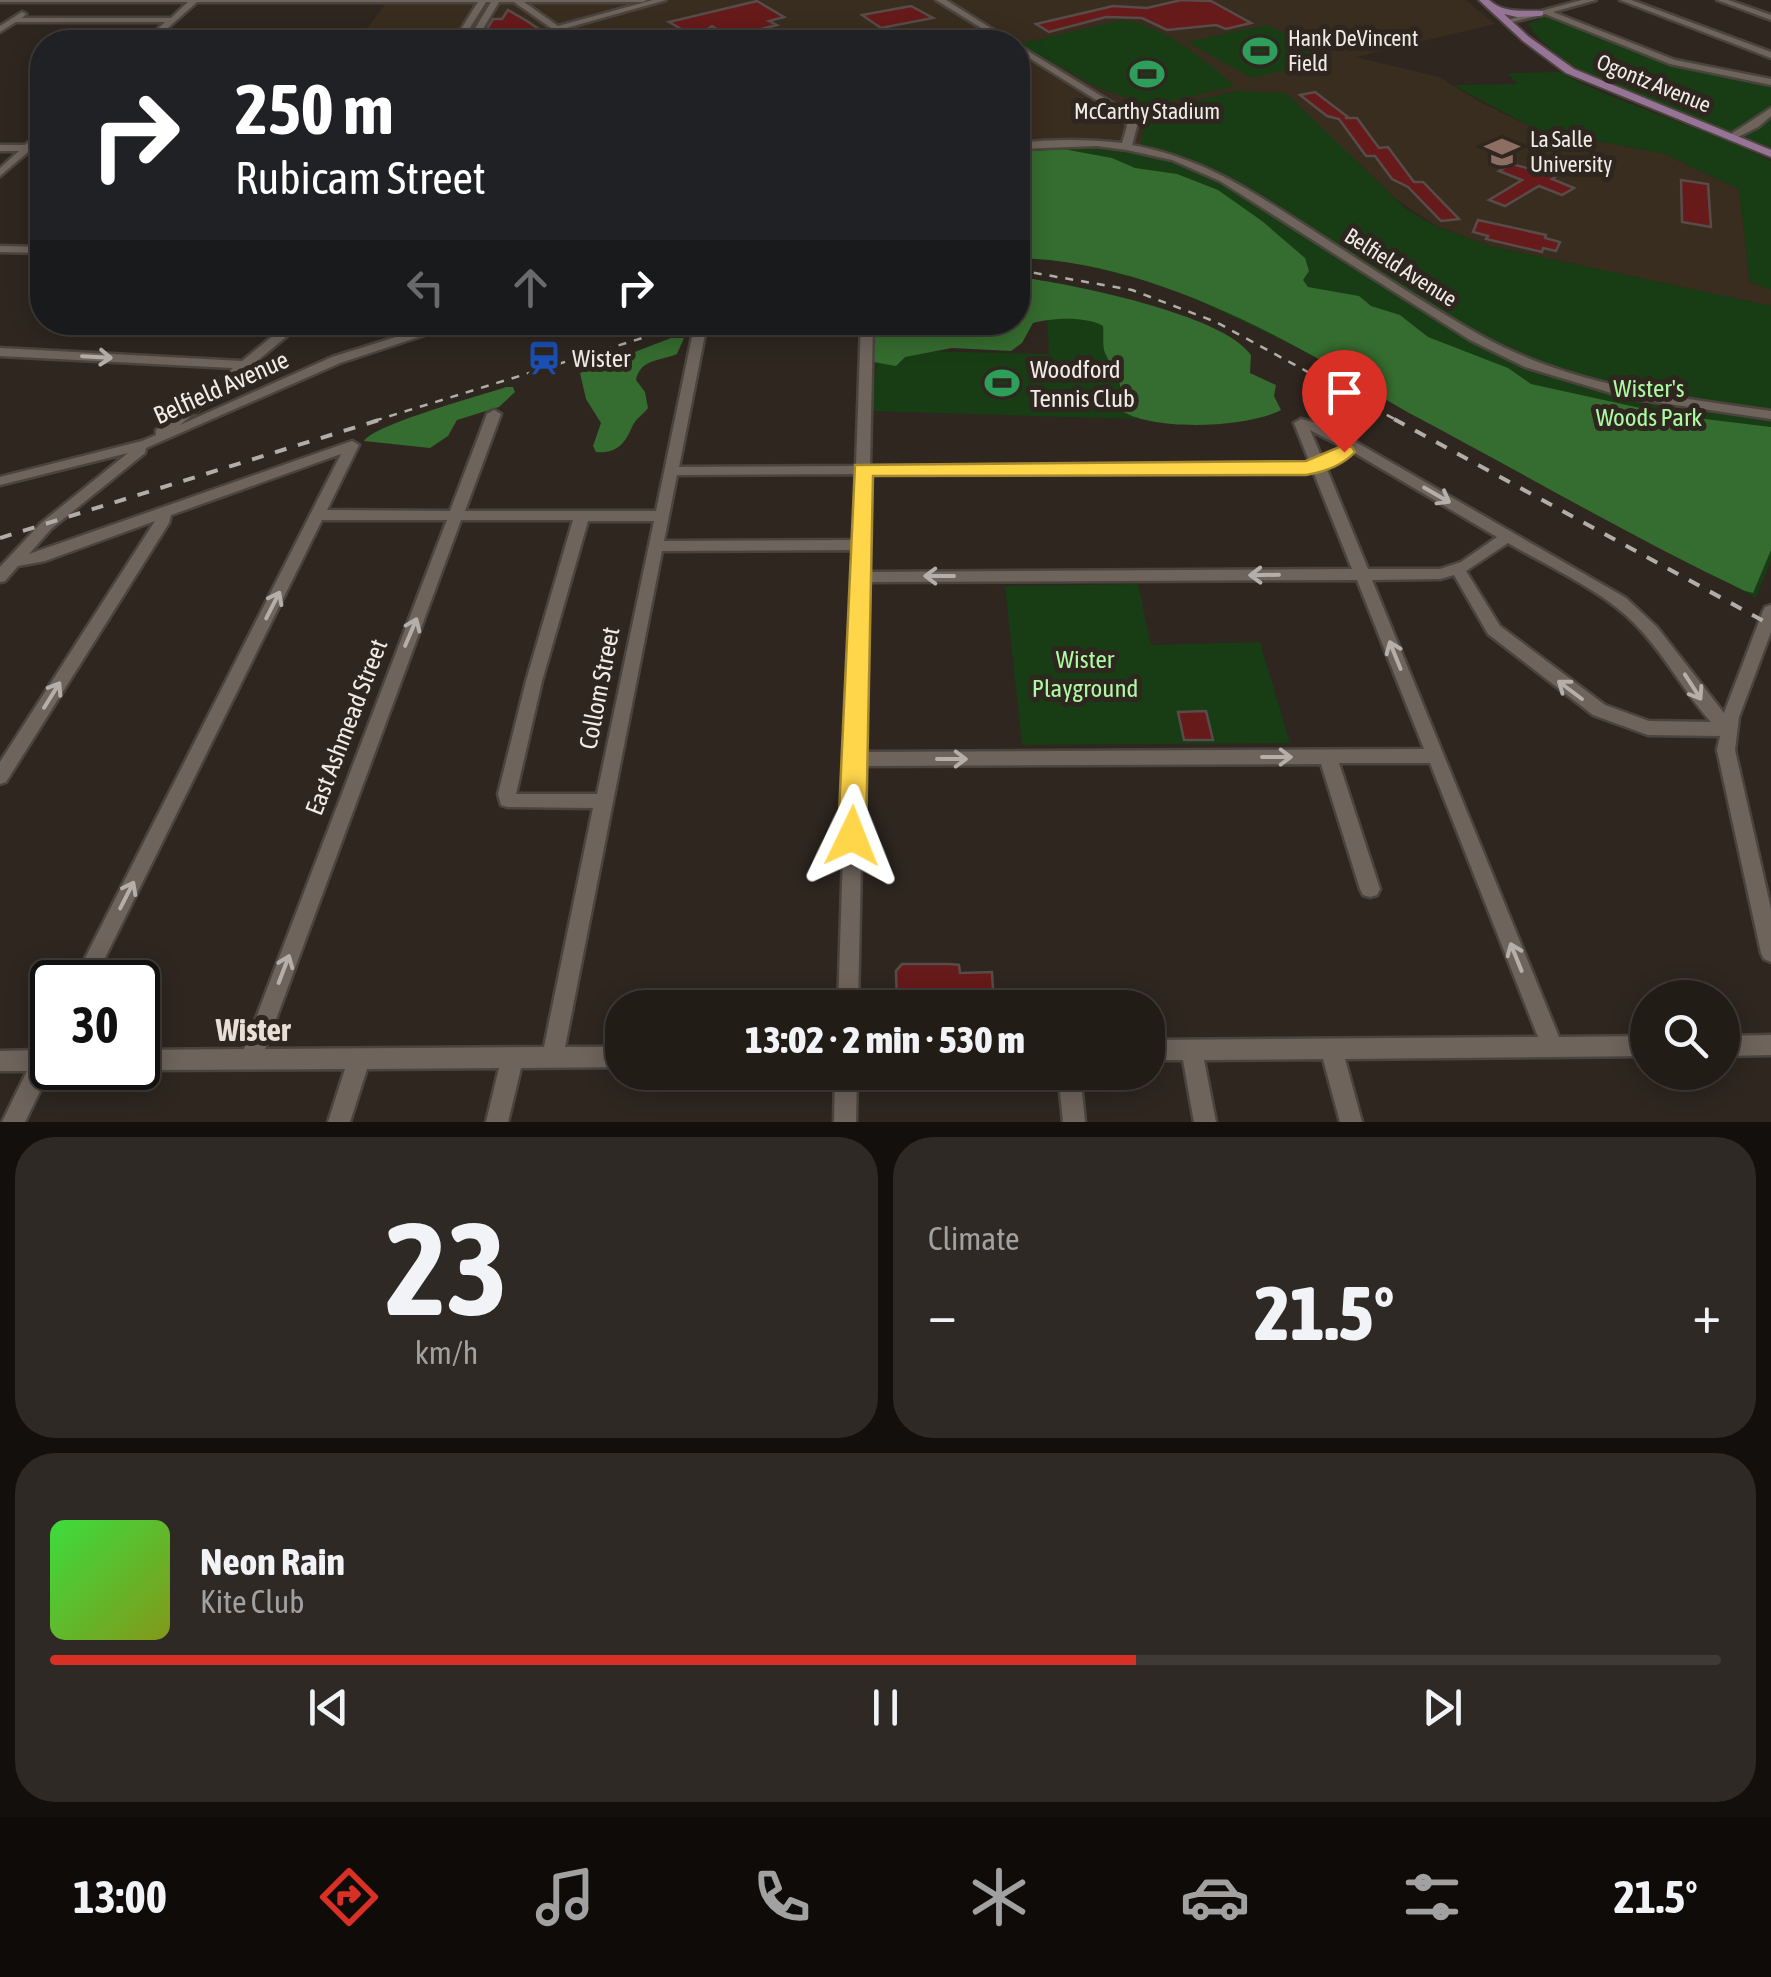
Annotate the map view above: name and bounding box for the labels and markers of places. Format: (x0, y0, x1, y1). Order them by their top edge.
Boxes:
place label: Hank DeVincent Field (1288, 25, 1418, 76)
sports icon: Hank DeVincent Field (1241, 32, 1279, 70)
sports icon: McCarthy Stadium (1128, 55, 1166, 93)
place label: McCarthy Stadium (1074, 98, 1220, 124)
place label: La Salle University (1530, 126, 1612, 177)
school or university icon: La Salle University (1483, 133, 1521, 171)
station icon: Wister (525, 339, 563, 377)
place label: Wister (572, 344, 631, 372)
pin (1302, 350, 1387, 453)
place label: Woodford Tennis Club (1030, 355, 1135, 412)
sports icon: Woodford Tennis Club (983, 364, 1021, 402)

